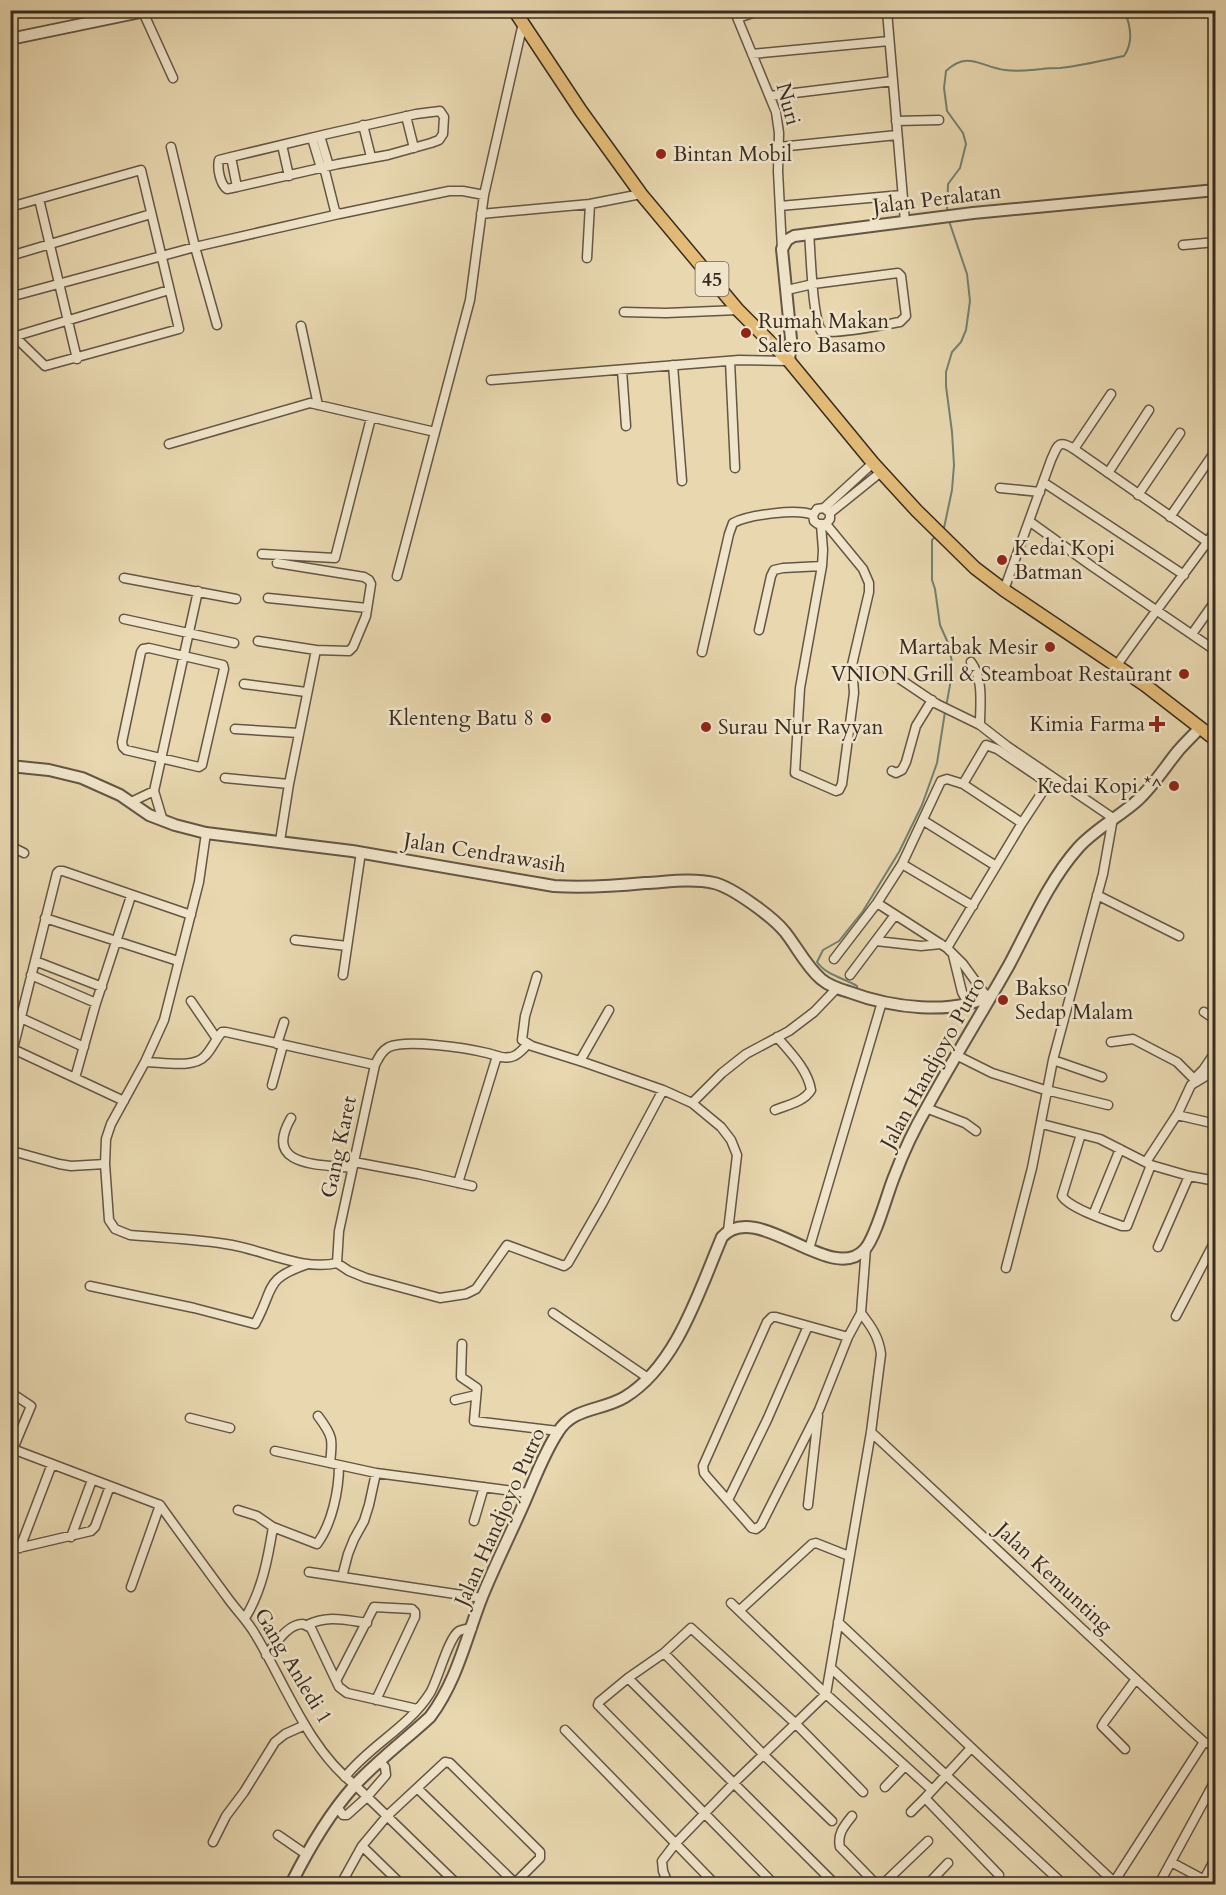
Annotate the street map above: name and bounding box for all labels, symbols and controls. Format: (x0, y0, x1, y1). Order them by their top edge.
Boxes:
street label: Nuri (768, 79, 808, 129)
place label: Bintan Mobil (673, 140, 792, 169)
marker: Bintan Mobil (654, 147, 668, 161)
street label: Jalan Peralatan (868, 177, 1003, 222)
road number: 45 (696, 262, 728, 296)
place label: Rumah Makan Salero Basamo (758, 307, 889, 360)
marker: Rumah Makan Salero Basamo (739, 326, 753, 340)
place label: Kedai Kopi Batman (1014, 534, 1115, 587)
marker: Kedai Kopi Batman (995, 553, 1009, 567)
place label: Martabak Mesir (899, 633, 1038, 662)
marker: Martabak Mesir (1043, 640, 1057, 654)
place label: VNION Grill & Steamboat Restaurant (831, 660, 1172, 689)
marker: VNION Grill & Steamboat Restaurant (1177, 667, 1191, 681)
place label: Klenteng Batu 8 (388, 704, 534, 733)
place label: Kimia Farma (1030, 710, 1145, 739)
marker: Klenteng Batu 8 (539, 711, 553, 725)
place label: Surau Nur Rayyan (718, 713, 884, 742)
marker: Kimia Farma (1150, 717, 1164, 731)
marker: Surau Nur Rayyan (699, 720, 713, 734)
place label: Kedai Kopi *^ (1037, 772, 1162, 801)
marker: Kedai Kopi *^ (1167, 779, 1181, 793)
street label: Jalan Cendrawasih (399, 825, 569, 880)
street label: Jalan Handjoyo Putro (872, 972, 992, 1157)
place label: Bakso Sedap Malam (1015, 974, 1133, 1027)
marker: Bakso Sedap Malam (996, 993, 1010, 1007)
street label: Gang Karet (314, 1093, 364, 1201)
street label: Jalan Handjoyo Putro (446, 1423, 552, 1614)
street label: Jalan Kemunting (987, 1514, 1119, 1640)
street label: Gang Anledi 1 (247, 1603, 339, 1729)

